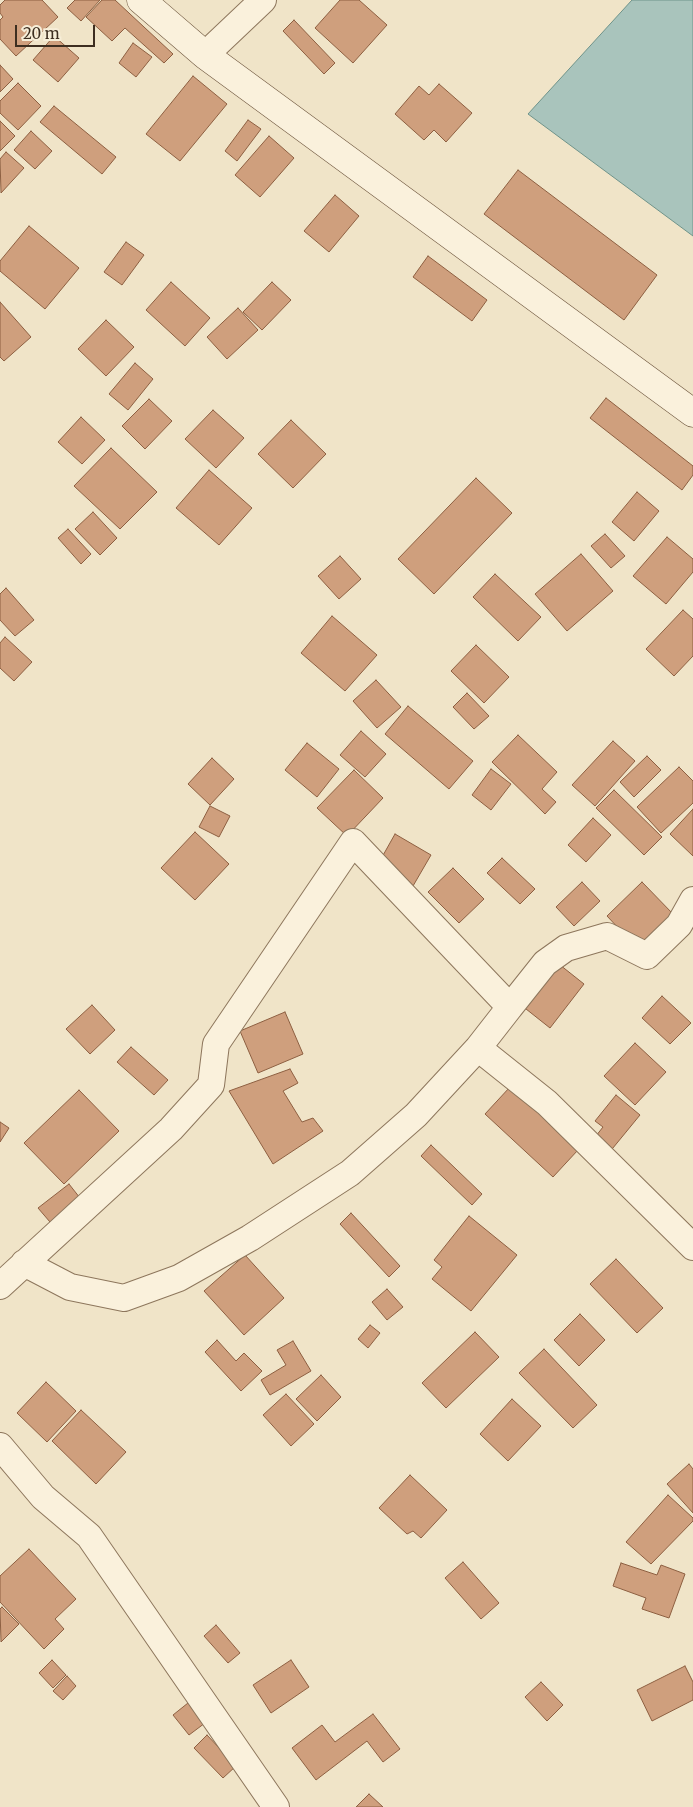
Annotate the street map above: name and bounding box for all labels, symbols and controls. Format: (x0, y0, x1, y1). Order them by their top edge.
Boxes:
scale bar (18, 15, 98, 47)
text: 20 m (23, 24, 60, 43)

